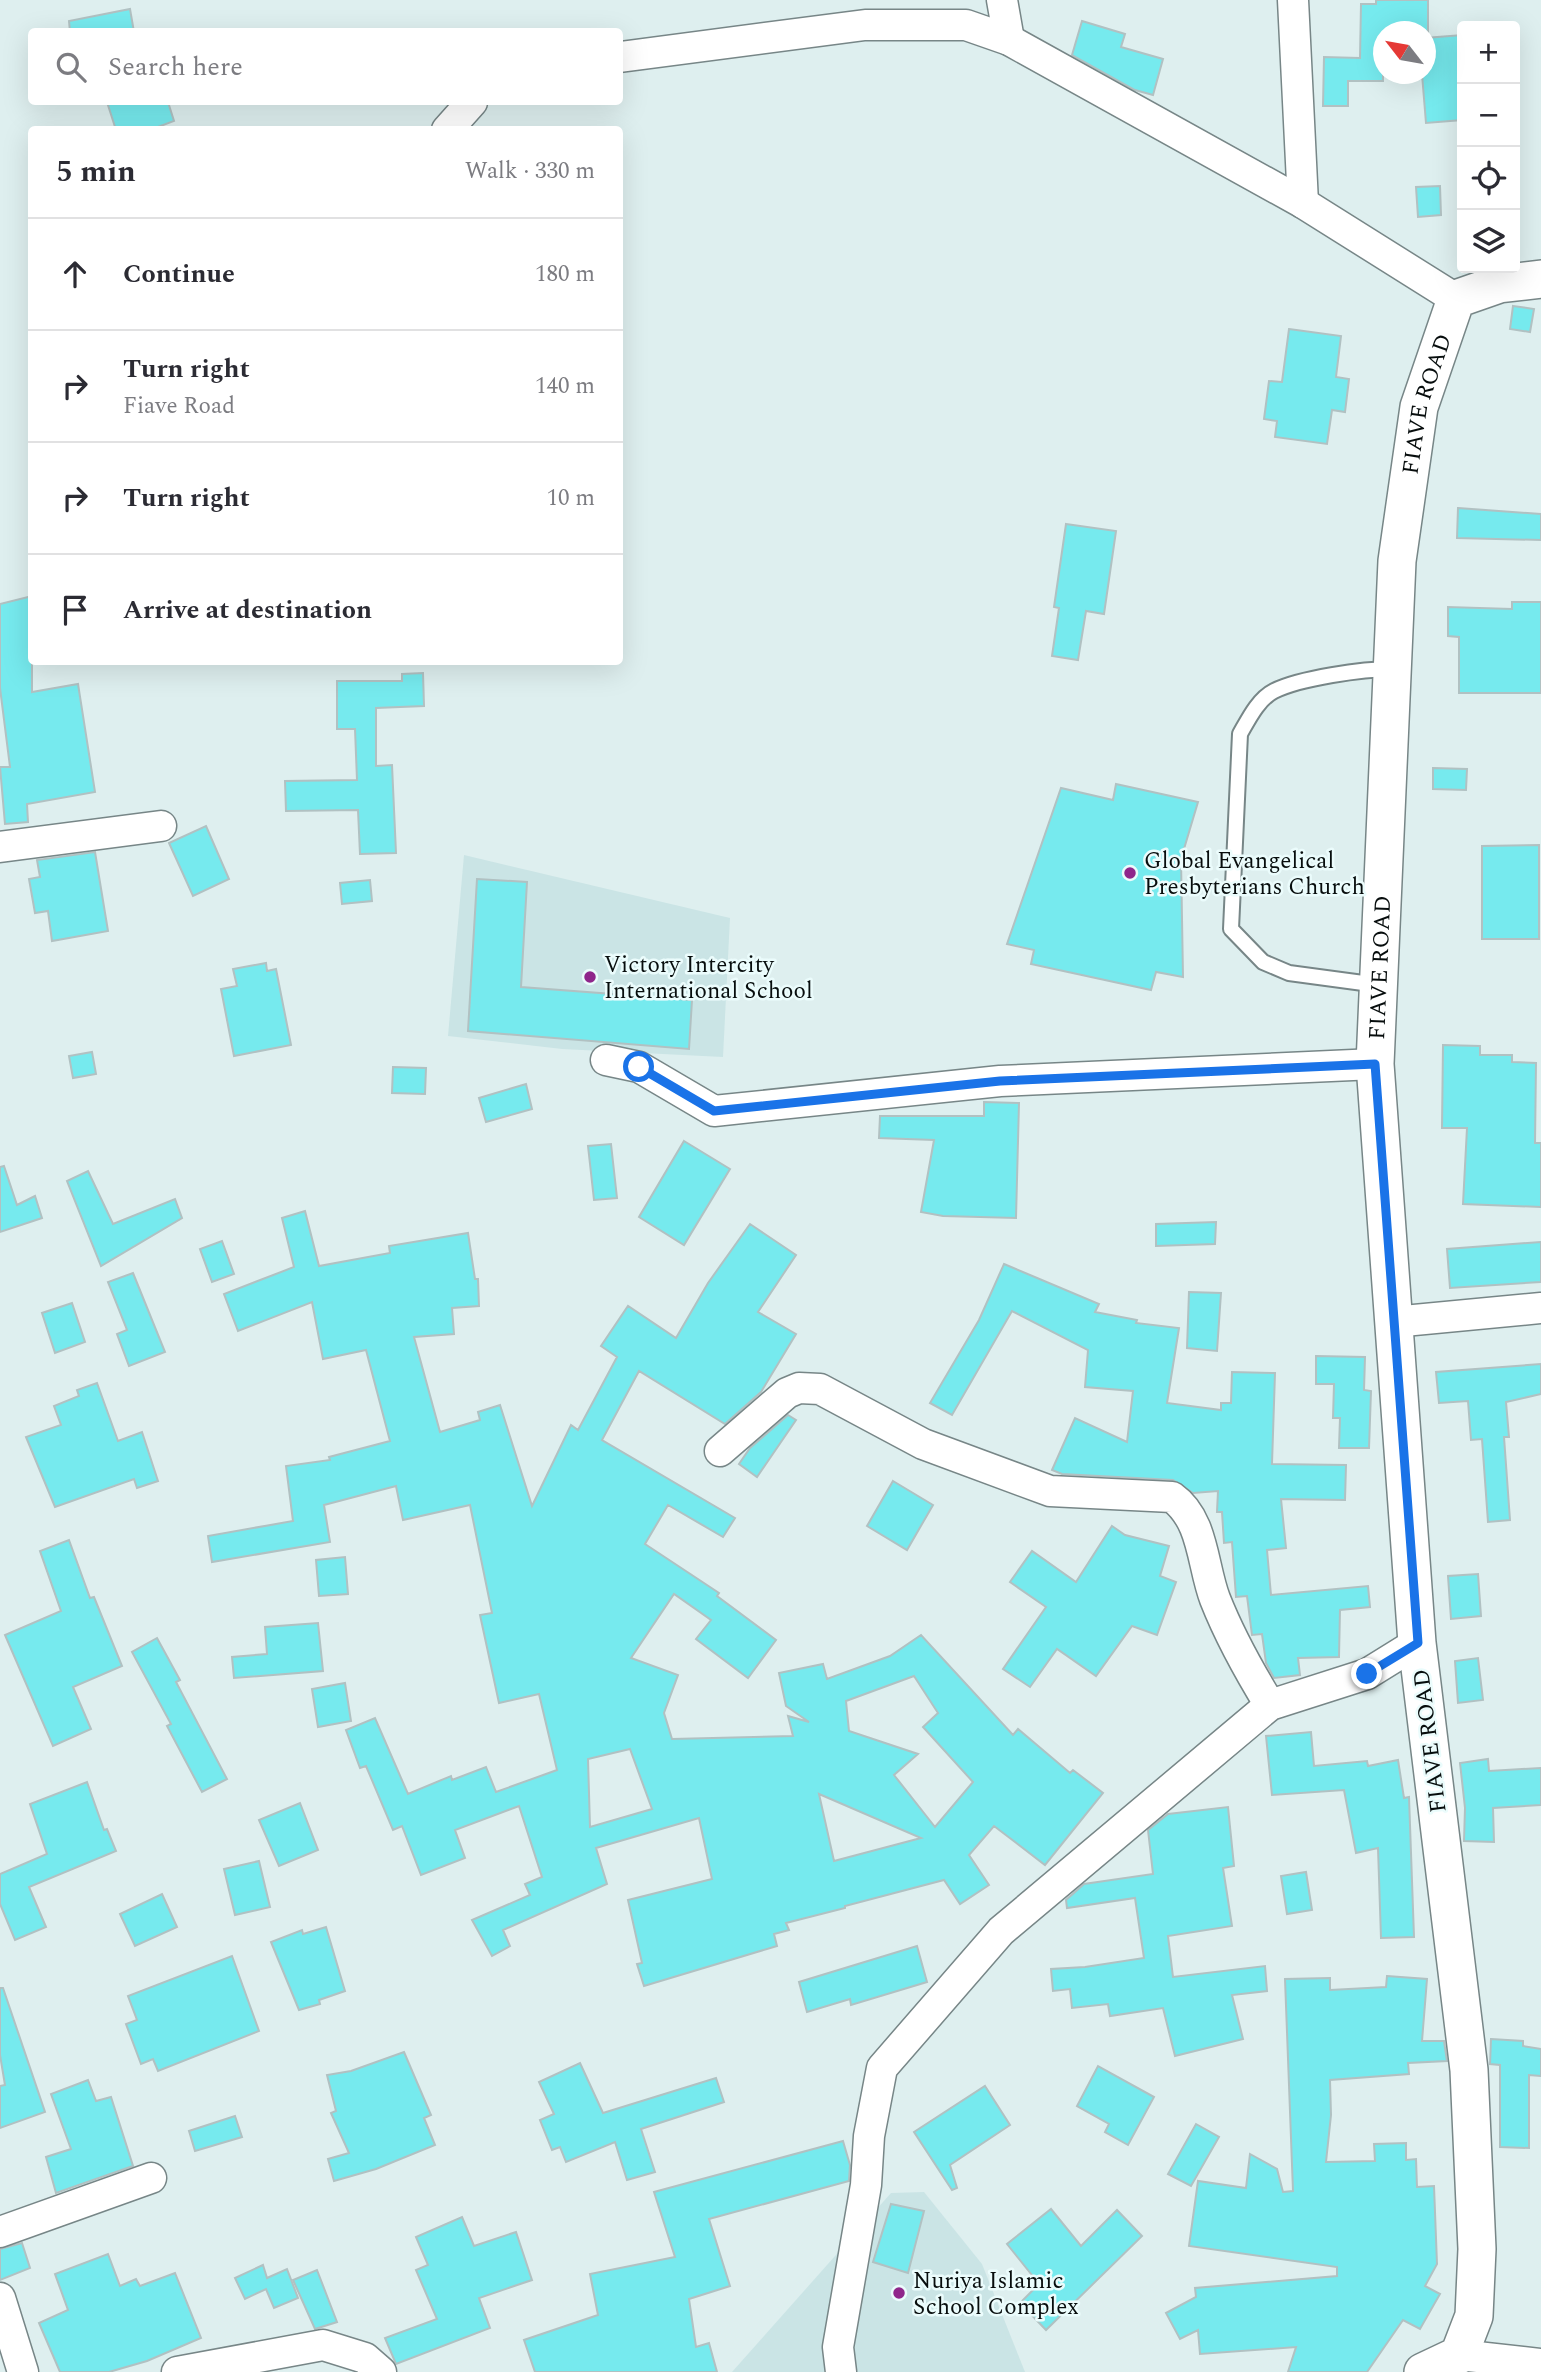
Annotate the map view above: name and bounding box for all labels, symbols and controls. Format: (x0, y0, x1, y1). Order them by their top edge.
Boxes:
north arrow (1373, 21, 1436, 84)
map controls (1457, 21, 1520, 273)
button: + (1457, 21, 1520, 84)
search box (28, 28, 623, 105)
text: Search here (108, 47, 243, 87)
icon: search (52, 48, 90, 86)
button: − (1457, 84, 1520, 147)
button: locate (1457, 147, 1520, 210)
text: 5 min (56, 149, 136, 195)
text: Walk · 330 m (465, 154, 595, 189)
button: layers (1457, 210, 1520, 273)
text: Continue (123, 254, 235, 294)
icon: ahead (56, 255, 94, 293)
text: 180 m (535, 257, 595, 292)
street label: FIAVE ROAD (1394, 329, 1462, 477)
text: Turn right (123, 349, 250, 389)
icon: right (56, 367, 94, 405)
text: 140 m (535, 369, 595, 404)
text: Fiave Road (123, 389, 235, 424)
text: Turn right (123, 478, 250, 518)
icon: right (56, 479, 94, 517)
text: 10 m (546, 481, 595, 516)
text: Arrive at destination (123, 590, 372, 630)
icon: arrive (56, 591, 94, 629)
place label: Global Evangelical Presbyterians Church (1144, 844, 1365, 905)
marker: Global Evangelical Presbyterians Church (1122, 865, 1138, 881)
street label: FIAVE ROAD (1360, 895, 1401, 1041)
place label: Victory Intercity International School (604, 948, 813, 1009)
marker: Victory Intercity International School (582, 969, 598, 985)
route start (623, 1051, 654, 1082)
route end (1351, 1658, 1382, 1689)
street label: FIAVE ROAD (1404, 1667, 1457, 1815)
place label: Nuriya Islamic School Complex (913, 2264, 1079, 2325)
marker: Nuriya Islamic School Complex (891, 2285, 907, 2301)

